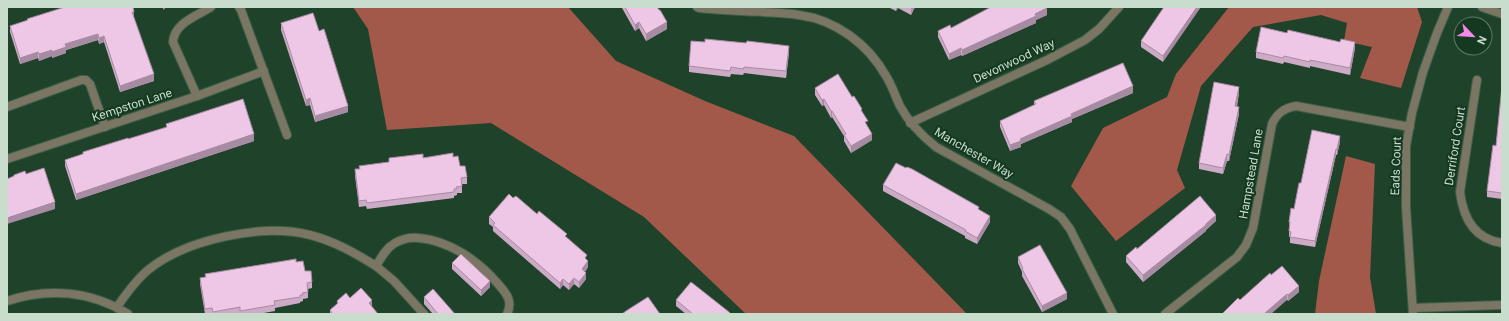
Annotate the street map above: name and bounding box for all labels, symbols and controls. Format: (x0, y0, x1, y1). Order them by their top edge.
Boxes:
north arrow (1453, 16, 1493, 56)
text: N (1474, 34, 1489, 46)
street label: Devonwood Way (971, 36, 1057, 86)
street label: Kempston Lane (90, 85, 174, 125)
street label: Derriford Court (1442, 106, 1468, 186)
street label: Manchester Way (932, 125, 1016, 181)
street label: Hampstead Lane (1236, 128, 1266, 220)
street label: Eads Court (1388, 136, 1404, 196)

